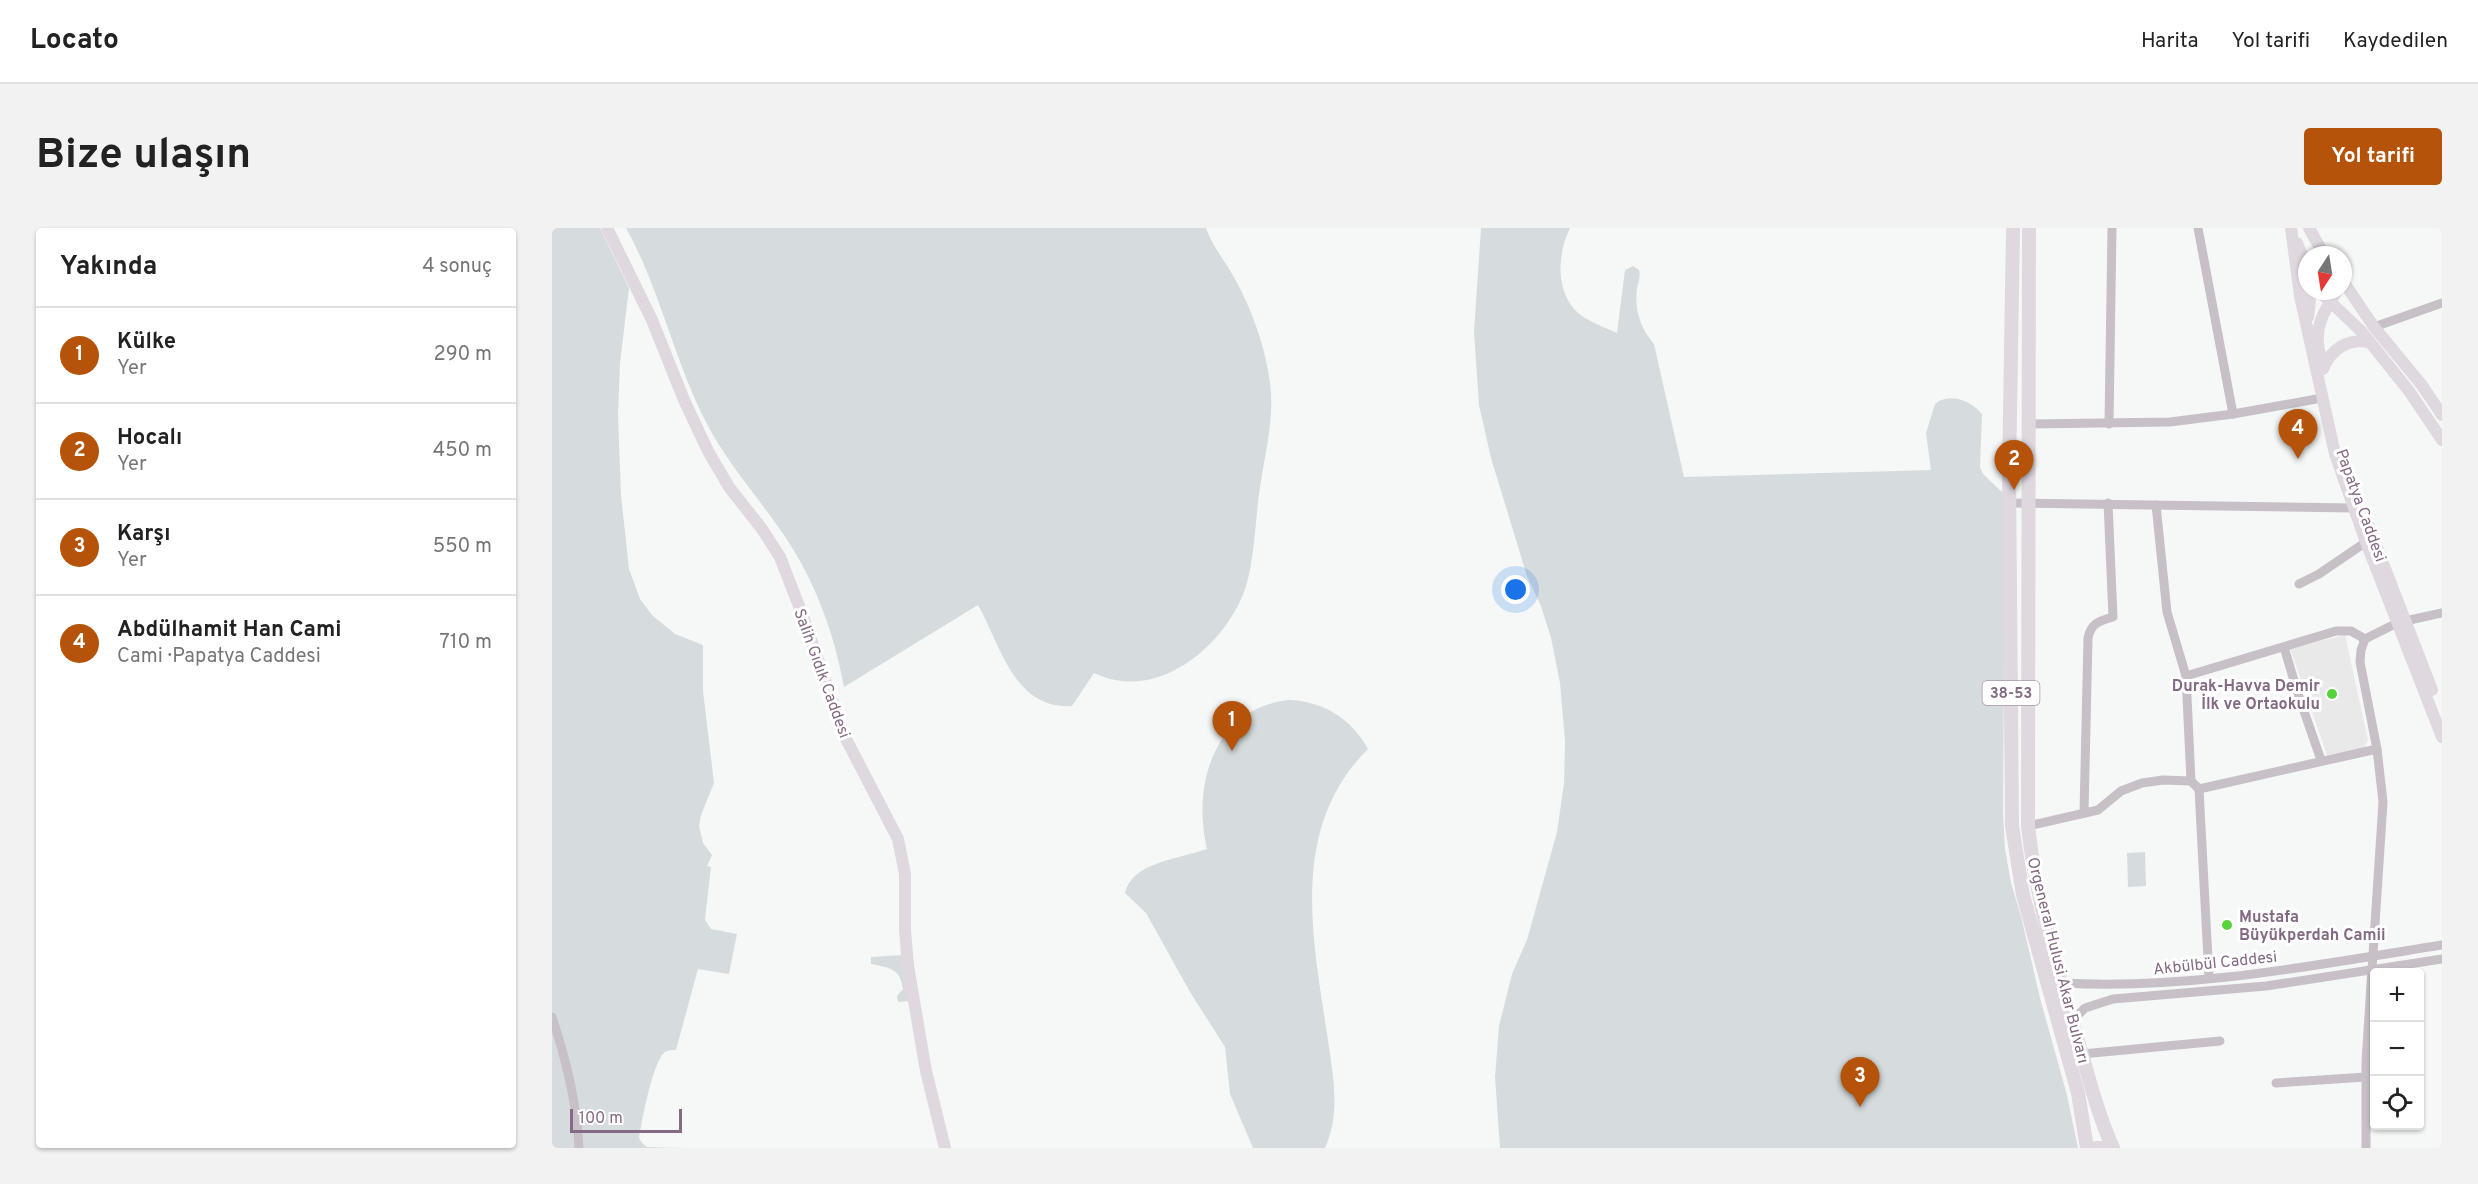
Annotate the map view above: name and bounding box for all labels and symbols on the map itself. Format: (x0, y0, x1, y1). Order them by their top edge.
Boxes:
north arrow (2298, 246, 2352, 300)
pin: 4 (2278, 410, 2318, 459)
pin: 2 (1994, 440, 2034, 490)
street label: Papatya Caddesi (2330, 446, 2390, 565)
your location (1501, 575, 1530, 604)
street label: Salih Gıdık Caddesi (788, 606, 854, 741)
place label: Durak-Havva Demir İlk ve Ortaokulu (2172, 677, 2320, 715)
road number: 38-53 (1982, 681, 2040, 705)
marker: Durak-Havva Demir İlk ve Ortaokulu (2325, 687, 2339, 701)
pin: 1 (1212, 702, 1252, 751)
street label: Orgeneral Hulusi Akar Bulvarı (2022, 855, 2092, 1066)
place label: Mustafa Büyükperdah Camii (2239, 908, 2386, 946)
marker: Mustafa Büyükperdah Camii (2220, 918, 2234, 932)
street label: Akbülbül Caddesi (2152, 948, 2278, 980)
pin: 3 (1840, 1058, 1880, 1107)
scale bar (570, 1106, 682, 1134)

